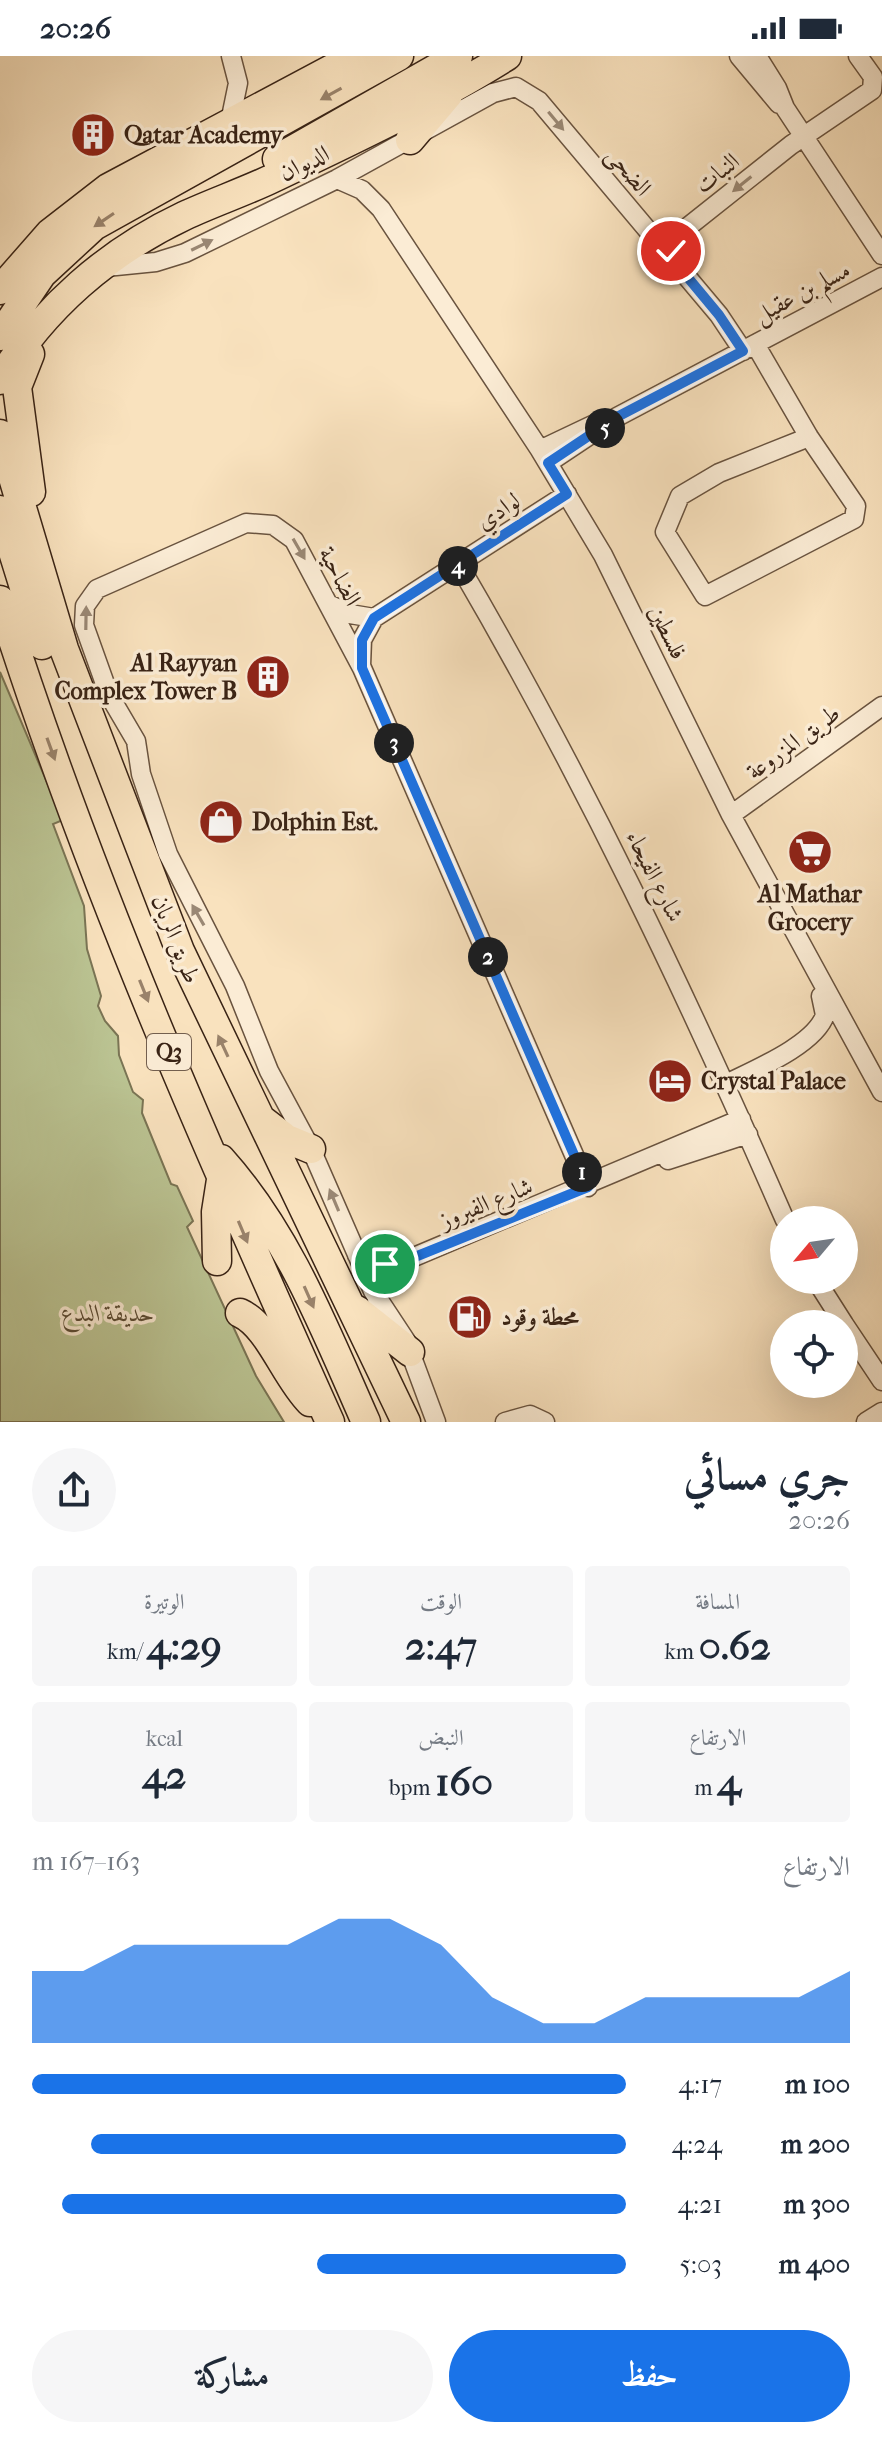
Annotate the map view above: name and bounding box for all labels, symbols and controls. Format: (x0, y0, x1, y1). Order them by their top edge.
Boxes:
text: 20:26 (40, 11, 111, 46)
one-way arrow (320, 86, 342, 100)
building icon: Qatar Academy (69, 111, 117, 159)
one-way arrow (547, 111, 564, 131)
place label: Qatar Academy (124, 121, 284, 149)
street label: الديوان (274, 139, 334, 188)
street label: الضحى (598, 141, 658, 203)
street label: النبات (689, 147, 745, 199)
one-way arrow (732, 176, 752, 192)
one-way arrow (93, 212, 114, 227)
pin (637, 217, 705, 285)
icon: check (649, 229, 693, 273)
one-way arrow (190, 238, 213, 251)
street label: مسلم بن عقيل (749, 255, 859, 338)
pin: 5 (585, 408, 625, 448)
text: 5 (600, 415, 610, 441)
street label: لوادي (471, 487, 528, 540)
one-way arrow (291, 538, 305, 560)
street label: الضاحية (313, 542, 367, 610)
pin: 4 (438, 546, 478, 586)
text: 4 (452, 553, 465, 579)
street label: فلسطين (643, 600, 693, 664)
one-way arrow (80, 605, 92, 630)
place label: Al Rayyan Complex Tower B (54, 649, 238, 705)
building icon: Al Rayyan Complex Tower B (244, 653, 292, 701)
street label: طريق المزروعة (741, 699, 846, 786)
pin: 3 (374, 723, 414, 763)
text: 3 (389, 730, 399, 756)
one-way arrow (45, 737, 58, 761)
shop icon: Dolphin Est. (197, 798, 245, 846)
place label: Dolphin Est. (252, 808, 378, 836)
street label: شارع الفيحاء (615, 826, 690, 929)
supermarket icon: Al Mathar Grocery (786, 828, 834, 876)
place label: Al Mathar Grocery (756, 880, 863, 936)
street label: طريق الريان (145, 891, 206, 988)
one-way arrow (191, 904, 205, 926)
pin: 2 (468, 937, 508, 977)
text: 2 (482, 944, 494, 970)
one-way arrow (138, 979, 151, 1003)
road number: Q3 (147, 1034, 191, 1070)
one-way arrow (216, 1034, 230, 1058)
hotel icon: Crystal Palace (646, 1057, 694, 1105)
place label: Crystal Palace (701, 1067, 846, 1095)
pin: 1 (562, 1152, 602, 1192)
text: 1 (578, 1159, 586, 1185)
street label: شارع الفيروز (434, 1172, 539, 1241)
one-way arrow (327, 1188, 340, 1212)
north arrow (770, 1206, 858, 1294)
map controls (770, 1206, 858, 1398)
one-way arrow (237, 1220, 250, 1244)
pin (351, 1230, 419, 1298)
icon: arrive (363, 1242, 407, 1286)
one-way arrow (302, 1285, 316, 1309)
fuel station icon: محطة وقود (446, 1293, 494, 1341)
park label: حديقة البدع (61, 1299, 155, 1333)
place label: محطة وقود (501, 1303, 579, 1332)
button: locate (770, 1310, 858, 1398)
button: share (32, 1448, 116, 1532)
text: جري مسائي (684, 1449, 850, 1500)
text: 20:26 (789, 1505, 850, 1536)
text: الوتيرة (144, 1589, 185, 1615)
text: الوقت (420, 1589, 462, 1615)
text: المسافة (695, 1589, 740, 1615)
text: 4:29 (147, 1623, 222, 1669)
text: 2:47 (405, 1623, 477, 1669)
text: 0.62 (699, 1623, 771, 1669)
text: /km (107, 1639, 147, 1665)
text: km (664, 1639, 699, 1665)
text: النبض (418, 1725, 464, 1751)
text: الارتفاع (689, 1725, 746, 1751)
text: kcal (146, 1726, 183, 1752)
text: 42 (142, 1752, 186, 1798)
text: 160 (435, 1759, 493, 1805)
text: 4 (717, 1759, 741, 1805)
text: bpm (389, 1775, 435, 1801)
text: m (694, 1775, 717, 1801)
text: 163–167 m (32, 1846, 140, 1877)
text: الارتفاع (783, 1851, 850, 1882)
text: 4:17 (679, 2069, 722, 2100)
text: 100 m (785, 2069, 850, 2100)
text: 4:24 (672, 2129, 722, 2160)
text: 200 m (781, 2129, 850, 2160)
text: 4:21 (678, 2189, 722, 2220)
text: 300 m (783, 2189, 850, 2220)
text: 5:03 (679, 2249, 722, 2280)
text: 400 m (779, 2249, 850, 2280)
button: مشاركة (32, 2330, 433, 2422)
button: حفظ (449, 2330, 850, 2422)

